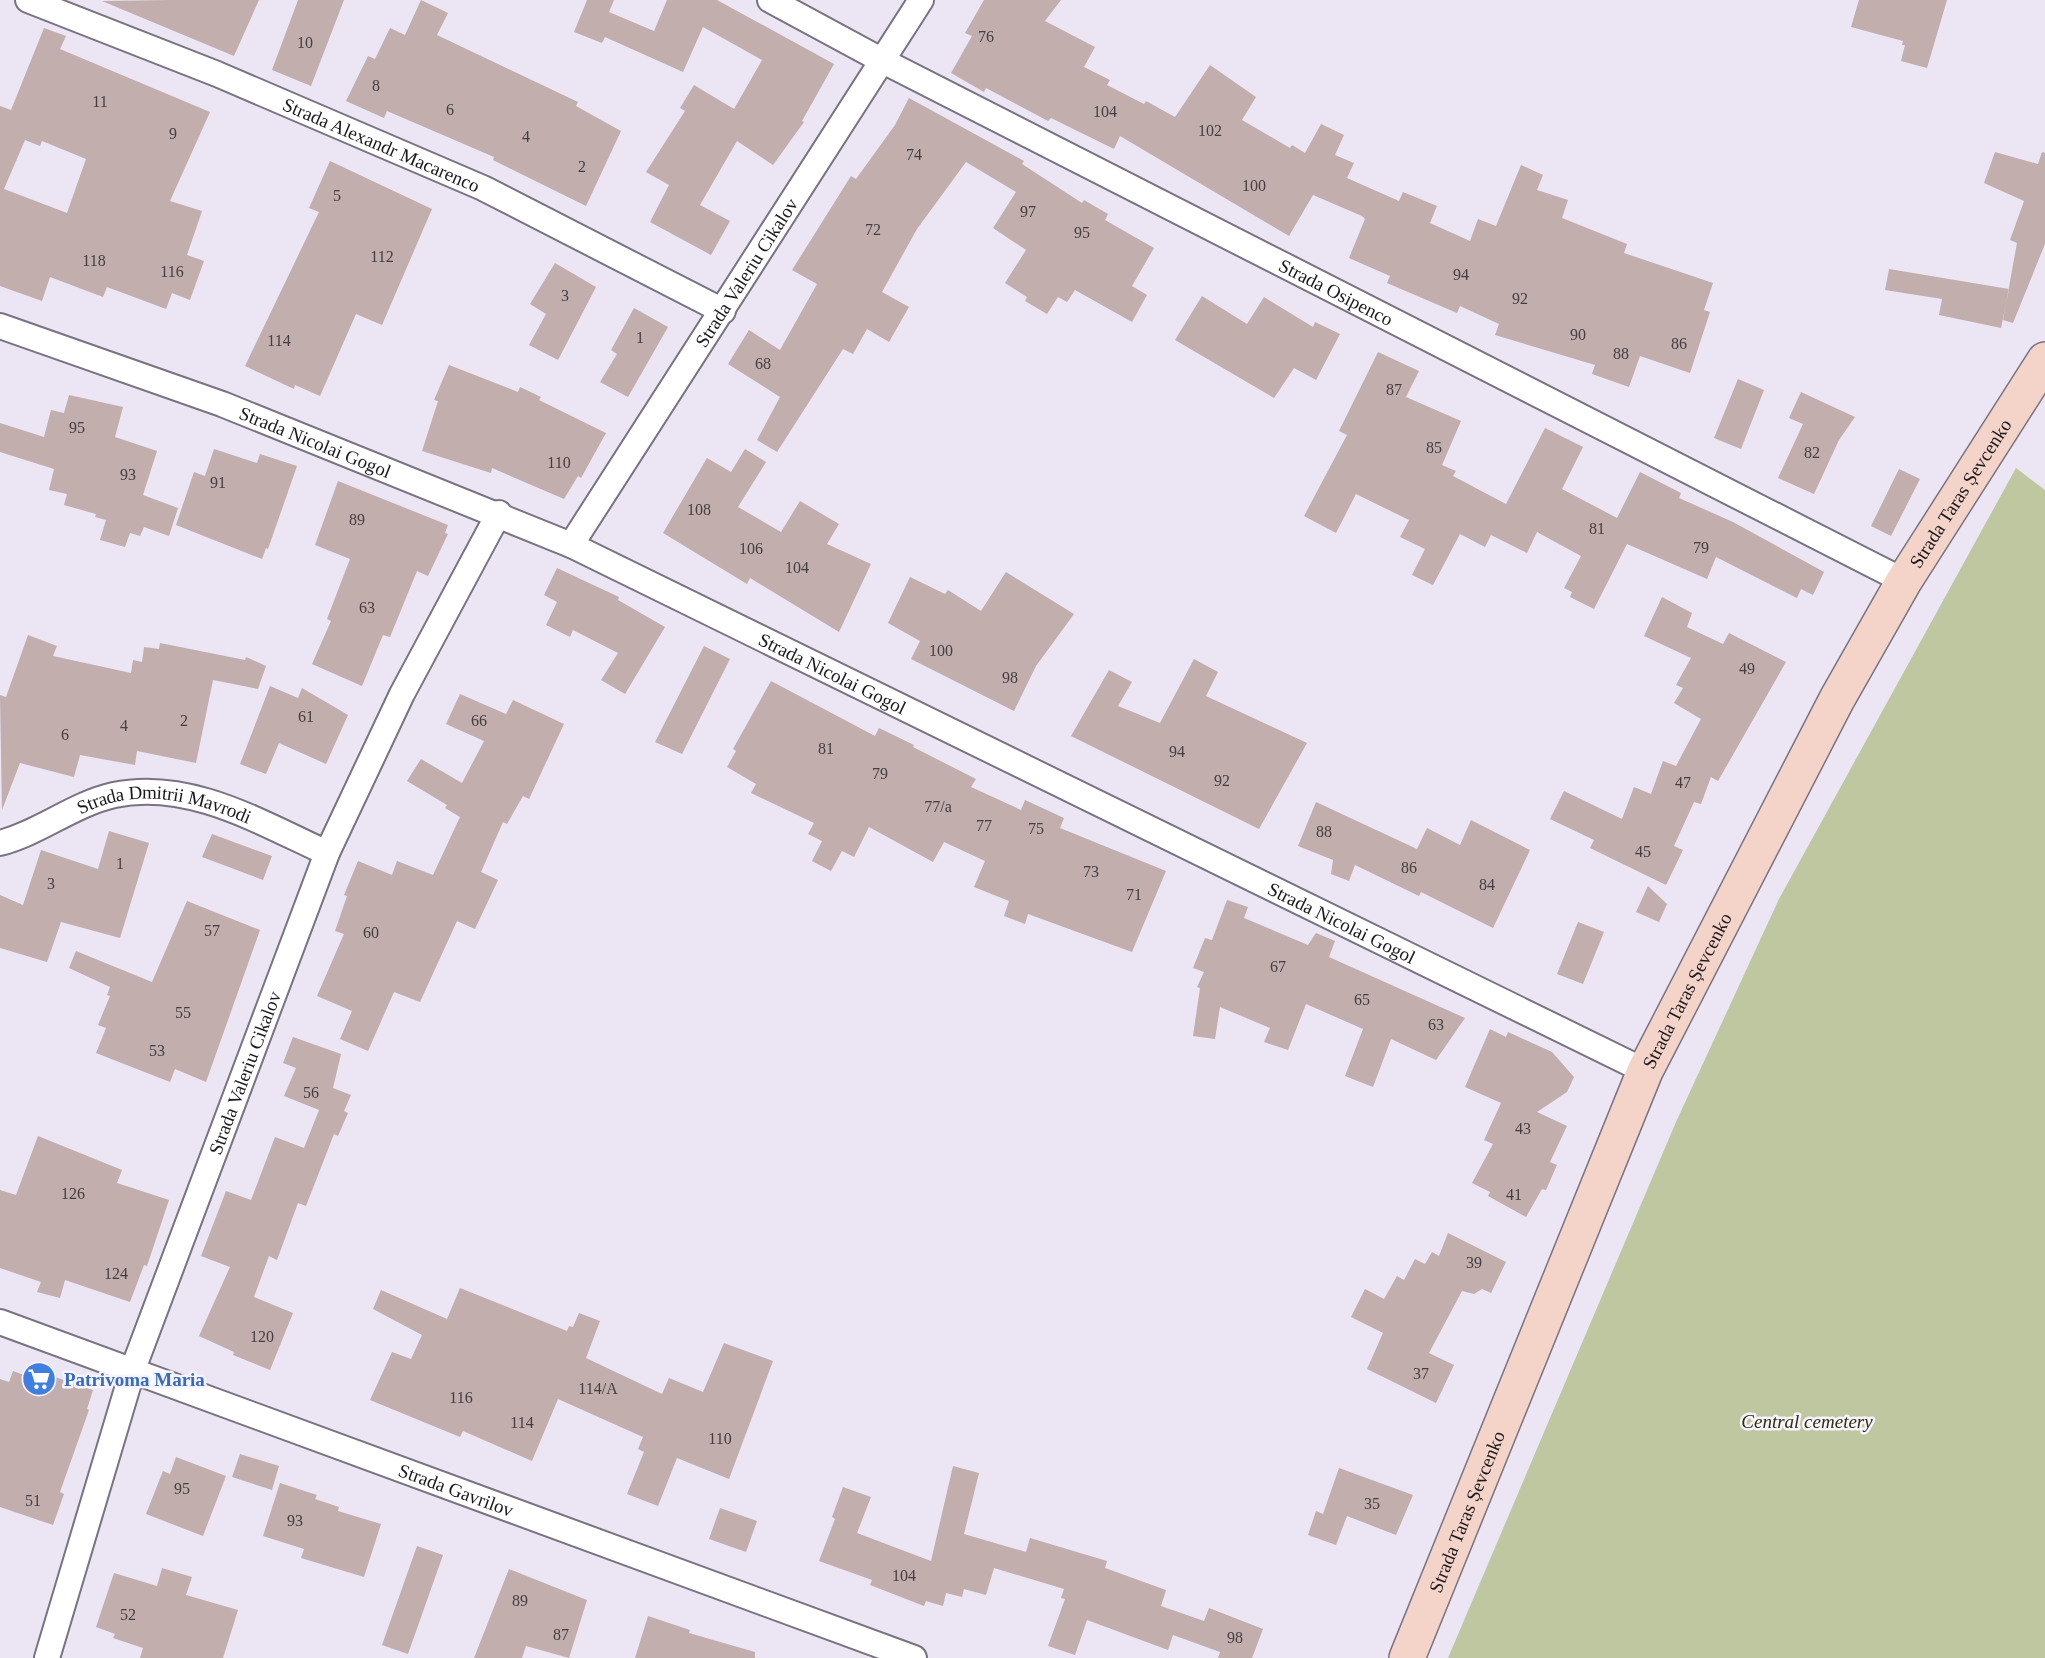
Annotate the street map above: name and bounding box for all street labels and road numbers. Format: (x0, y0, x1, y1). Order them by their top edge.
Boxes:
street label: Strada Alexandr Macarenco (280, 93, 483, 196)
street label: Strada Valeriu Cikalov (691, 194, 802, 351)
street label: Strada Osipenco (1276, 254, 1397, 330)
street label: Strada Nicolai Gogol (237, 402, 394, 482)
street label: Strada Taras Șevcenko (1905, 415, 2015, 571)
street label: Strada Nicolai Gogol (755, 628, 910, 718)
street label: Strada Dmitrii Mavrodi (73, 781, 255, 827)
street label: Strada Nicolai Gogol (1265, 878, 1419, 967)
street label: Strada Taras Șevcenko (1638, 909, 1735, 1072)
street label: Strada Valeriu Cikalov (204, 988, 285, 1157)
street label: Strada Taras Șevcenko (1424, 1428, 1509, 1595)
street label: Strada Gavrilov (396, 1459, 517, 1521)

